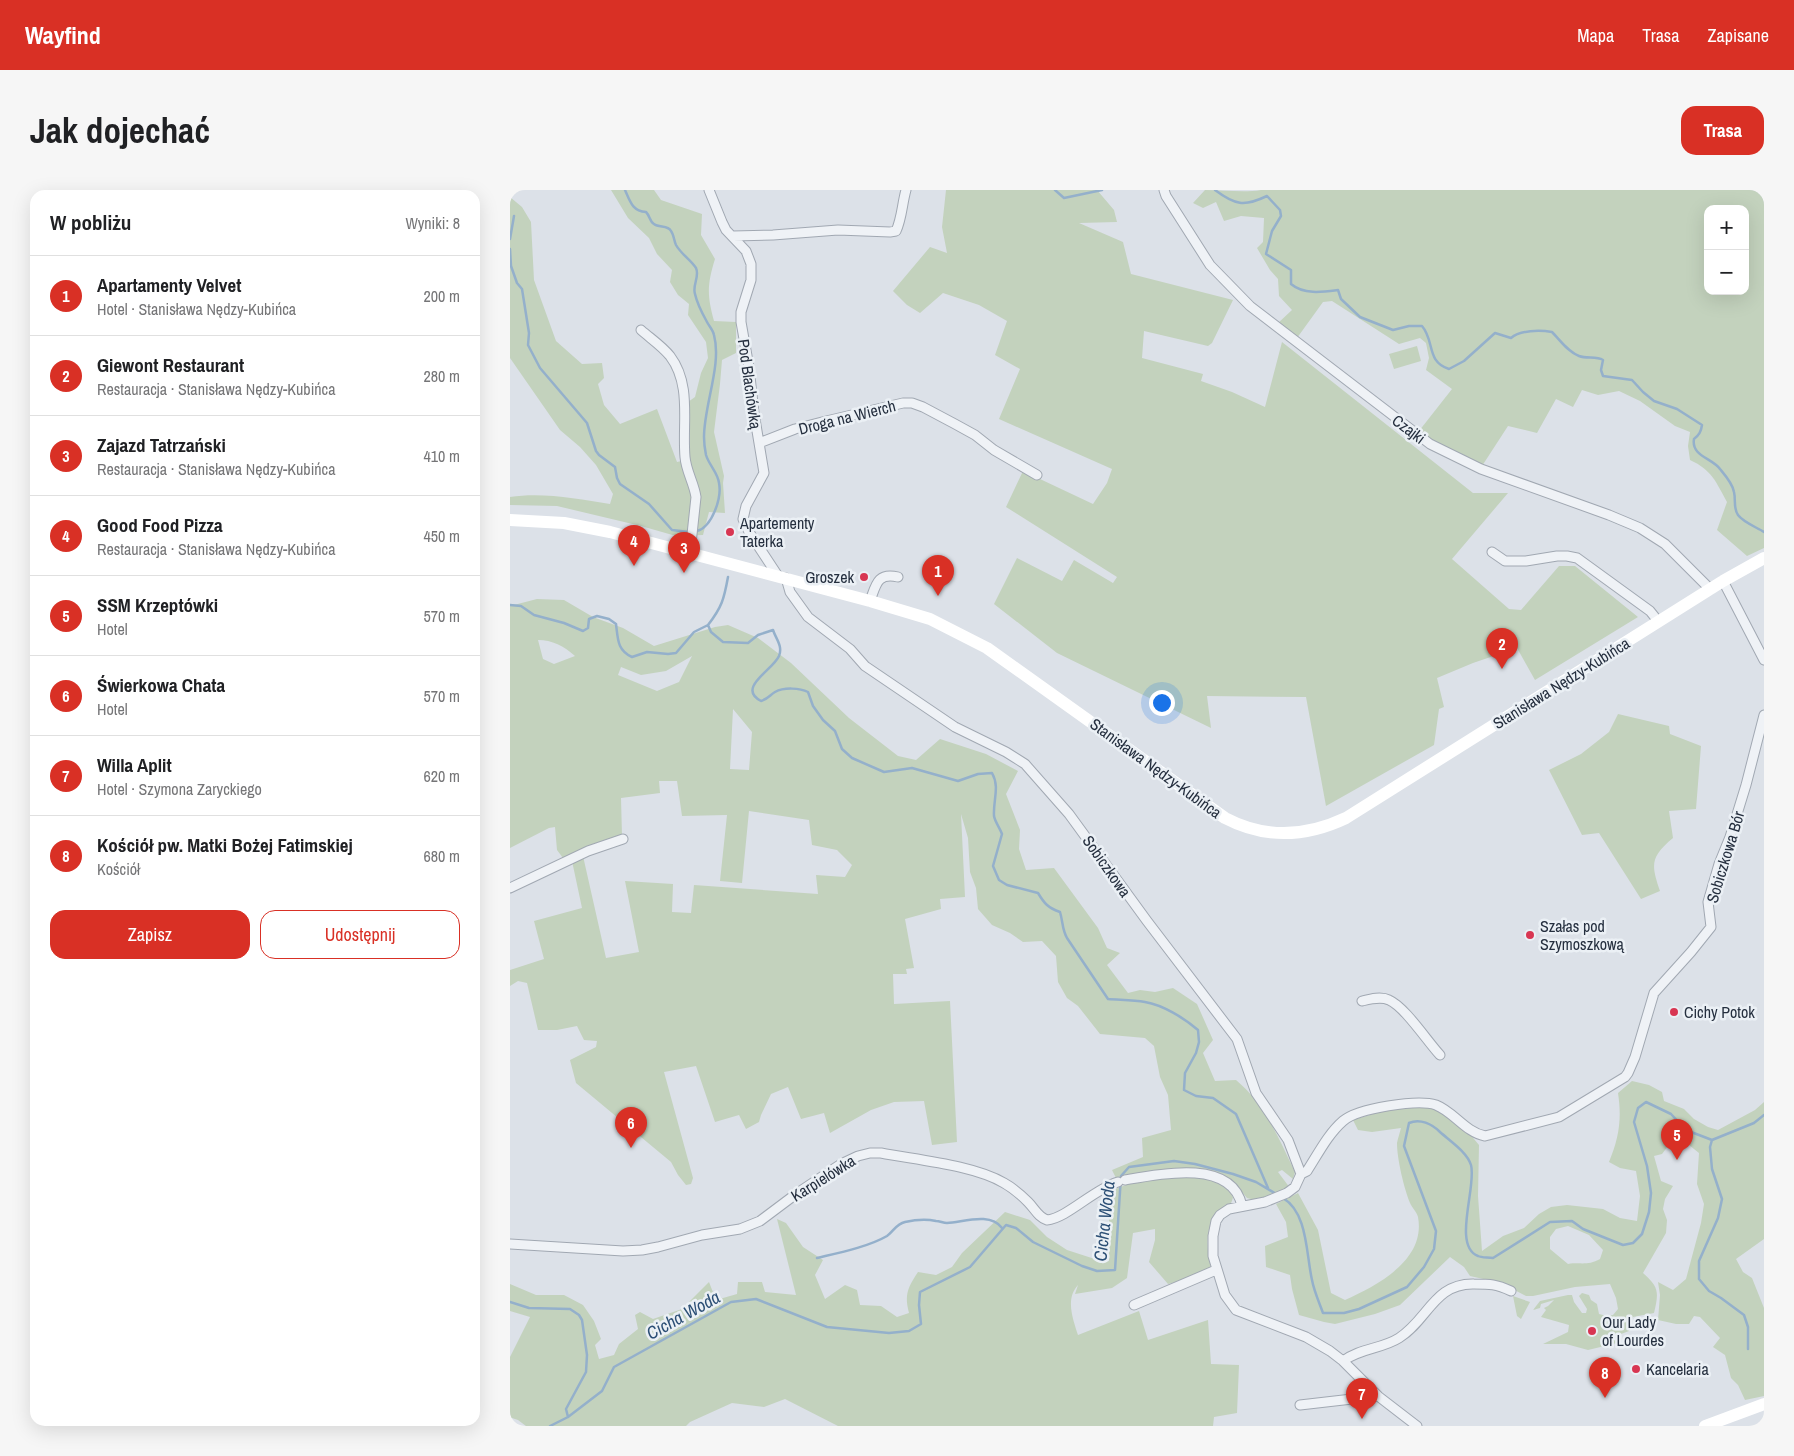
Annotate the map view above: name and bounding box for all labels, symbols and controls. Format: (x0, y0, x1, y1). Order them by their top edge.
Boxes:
text: Wayfind (25, 19, 101, 51)
text: Mapa (1577, 23, 1614, 48)
text: Trasa (1642, 23, 1679, 48)
text: Zapisane (1707, 23, 1769, 48)
button: Trasa (1681, 106, 1764, 155)
text: Jak dojechać (30, 107, 210, 154)
map controls (1704, 205, 1749, 295)
button: + (1704, 205, 1749, 250)
text: W pobliżu (50, 208, 131, 237)
text: Wyniki: 8 (405, 212, 460, 234)
button: − (1704, 250, 1749, 295)
text: Apartamenty Velvet (97, 272, 241, 298)
text: 1 (62, 285, 70, 307)
text: 200 m (424, 285, 460, 307)
text: Hotel · Stanisława Nędzy-Kubińca (97, 298, 296, 320)
street label: Pod Blachówką (733, 338, 767, 431)
text: Giewont Restaurant (97, 352, 244, 378)
text: 2 (62, 365, 70, 387)
text: 280 m (424, 365, 460, 387)
text: Restauracja · Stanisława Nędzy-Kubińca (97, 378, 335, 400)
street label: Droga na Wierch (796, 394, 898, 440)
street label: Czajki (1388, 409, 1430, 449)
text: Zajazd Tatrzański (97, 432, 226, 458)
text: 3 (62, 445, 70, 467)
text: 410 m (424, 445, 460, 467)
text: Restauracja · Stanisława Nędzy-Kubińca (97, 458, 335, 480)
text: Good Food Pizza (97, 512, 223, 538)
place label: Apartementy Taterka (739, 512, 815, 552)
text: 4 (62, 525, 70, 547)
text: 450 m (424, 525, 460, 547)
pin: 4 (618, 525, 650, 566)
marker: Apartementy Taterka (724, 526, 736, 538)
pin: 3 (668, 532, 700, 573)
text: Restauracja · Stanisława Nędzy-Kubińca (97, 538, 335, 560)
pin: 1 (922, 555, 954, 596)
place label: Groszek (805, 566, 854, 588)
marker: Groszek (858, 571, 870, 583)
text: SSM Krzeptówki (97, 592, 218, 618)
text: 5 (62, 605, 70, 627)
text: 570 m (424, 605, 460, 627)
text: Hotel (97, 618, 128, 640)
pin: 2 (1486, 628, 1518, 669)
street label: Stanisława Nędzy-Kubińca (1488, 632, 1634, 734)
text: Świerkowa Chata (97, 672, 225, 698)
text: 6 (62, 685, 70, 707)
text: 570 m (424, 685, 460, 707)
your location (1149, 690, 1175, 716)
text: Hotel (97, 698, 128, 720)
street label: Stanisława Nędzy-Kubińca (1086, 713, 1227, 824)
text: Willa Aplit (97, 752, 172, 778)
text: 7 (62, 765, 70, 787)
text: 620 m (424, 765, 460, 787)
text: Hotel · Szymona Zaryckiego (97, 778, 262, 800)
street label: Sobiczkowa Bór (1701, 808, 1750, 906)
street label: Sobiczkowa (1078, 831, 1137, 902)
text: Kościół pw. Matki Bożej Fatimskiej (97, 832, 353, 858)
text: 8 (62, 845, 70, 867)
text: 680 m (424, 845, 460, 867)
text: Kościół (97, 858, 140, 880)
button: Zapisz (50, 910, 250, 959)
button: Udostępnij (260, 910, 460, 959)
place label: Szałas pod Szymoszkową (1540, 915, 1625, 955)
marker: Szałas pod Szymoszkową (1524, 929, 1536, 941)
place label: Cichy Potok (1684, 1001, 1755, 1023)
marker: Cichy Potok (1668, 1006, 1680, 1018)
pin: 6 (615, 1107, 647, 1148)
pin: 5 (1661, 1119, 1693, 1160)
street label: Karpielówka (787, 1149, 860, 1206)
water label: Cicha Woda (1087, 1179, 1121, 1263)
water label: Cicha Woda (642, 1284, 724, 1346)
place label: Our Lady of Lourdes (1602, 1311, 1664, 1351)
marker: Our Lady of Lourdes (1586, 1325, 1598, 1337)
pin: 8 (1589, 1357, 1621, 1398)
place label: Kancelaria (1646, 1358, 1709, 1380)
marker: Kancelaria (1630, 1363, 1642, 1375)
pin: 7 (1346, 1378, 1378, 1419)

